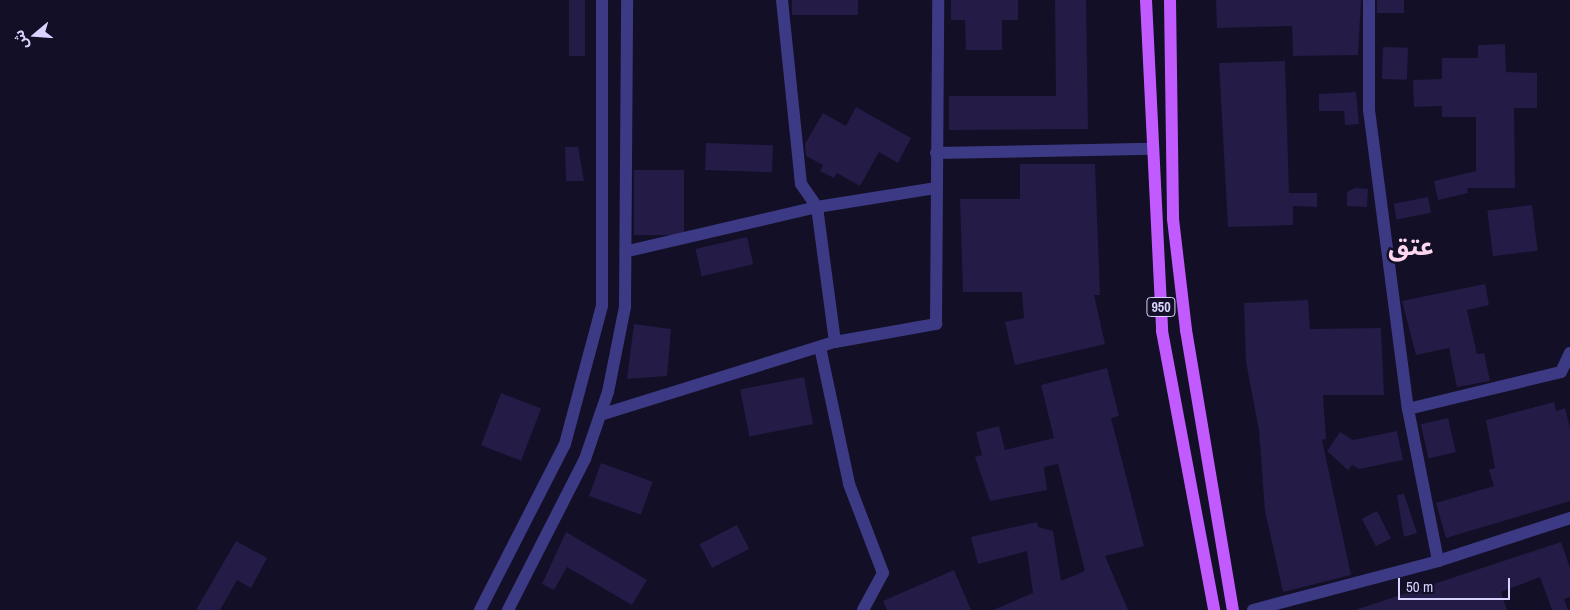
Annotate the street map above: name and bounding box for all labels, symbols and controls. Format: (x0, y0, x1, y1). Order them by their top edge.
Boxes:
north arrow (10, 10, 60, 60)
text: ش (9, 28, 32, 52)
district label: عتق (1388, 231, 1434, 261)
road number: 950 (1146, 296, 1176, 318)
scale bar (1400, 568, 1512, 600)
text: 50 m (1406, 576, 1433, 597)

